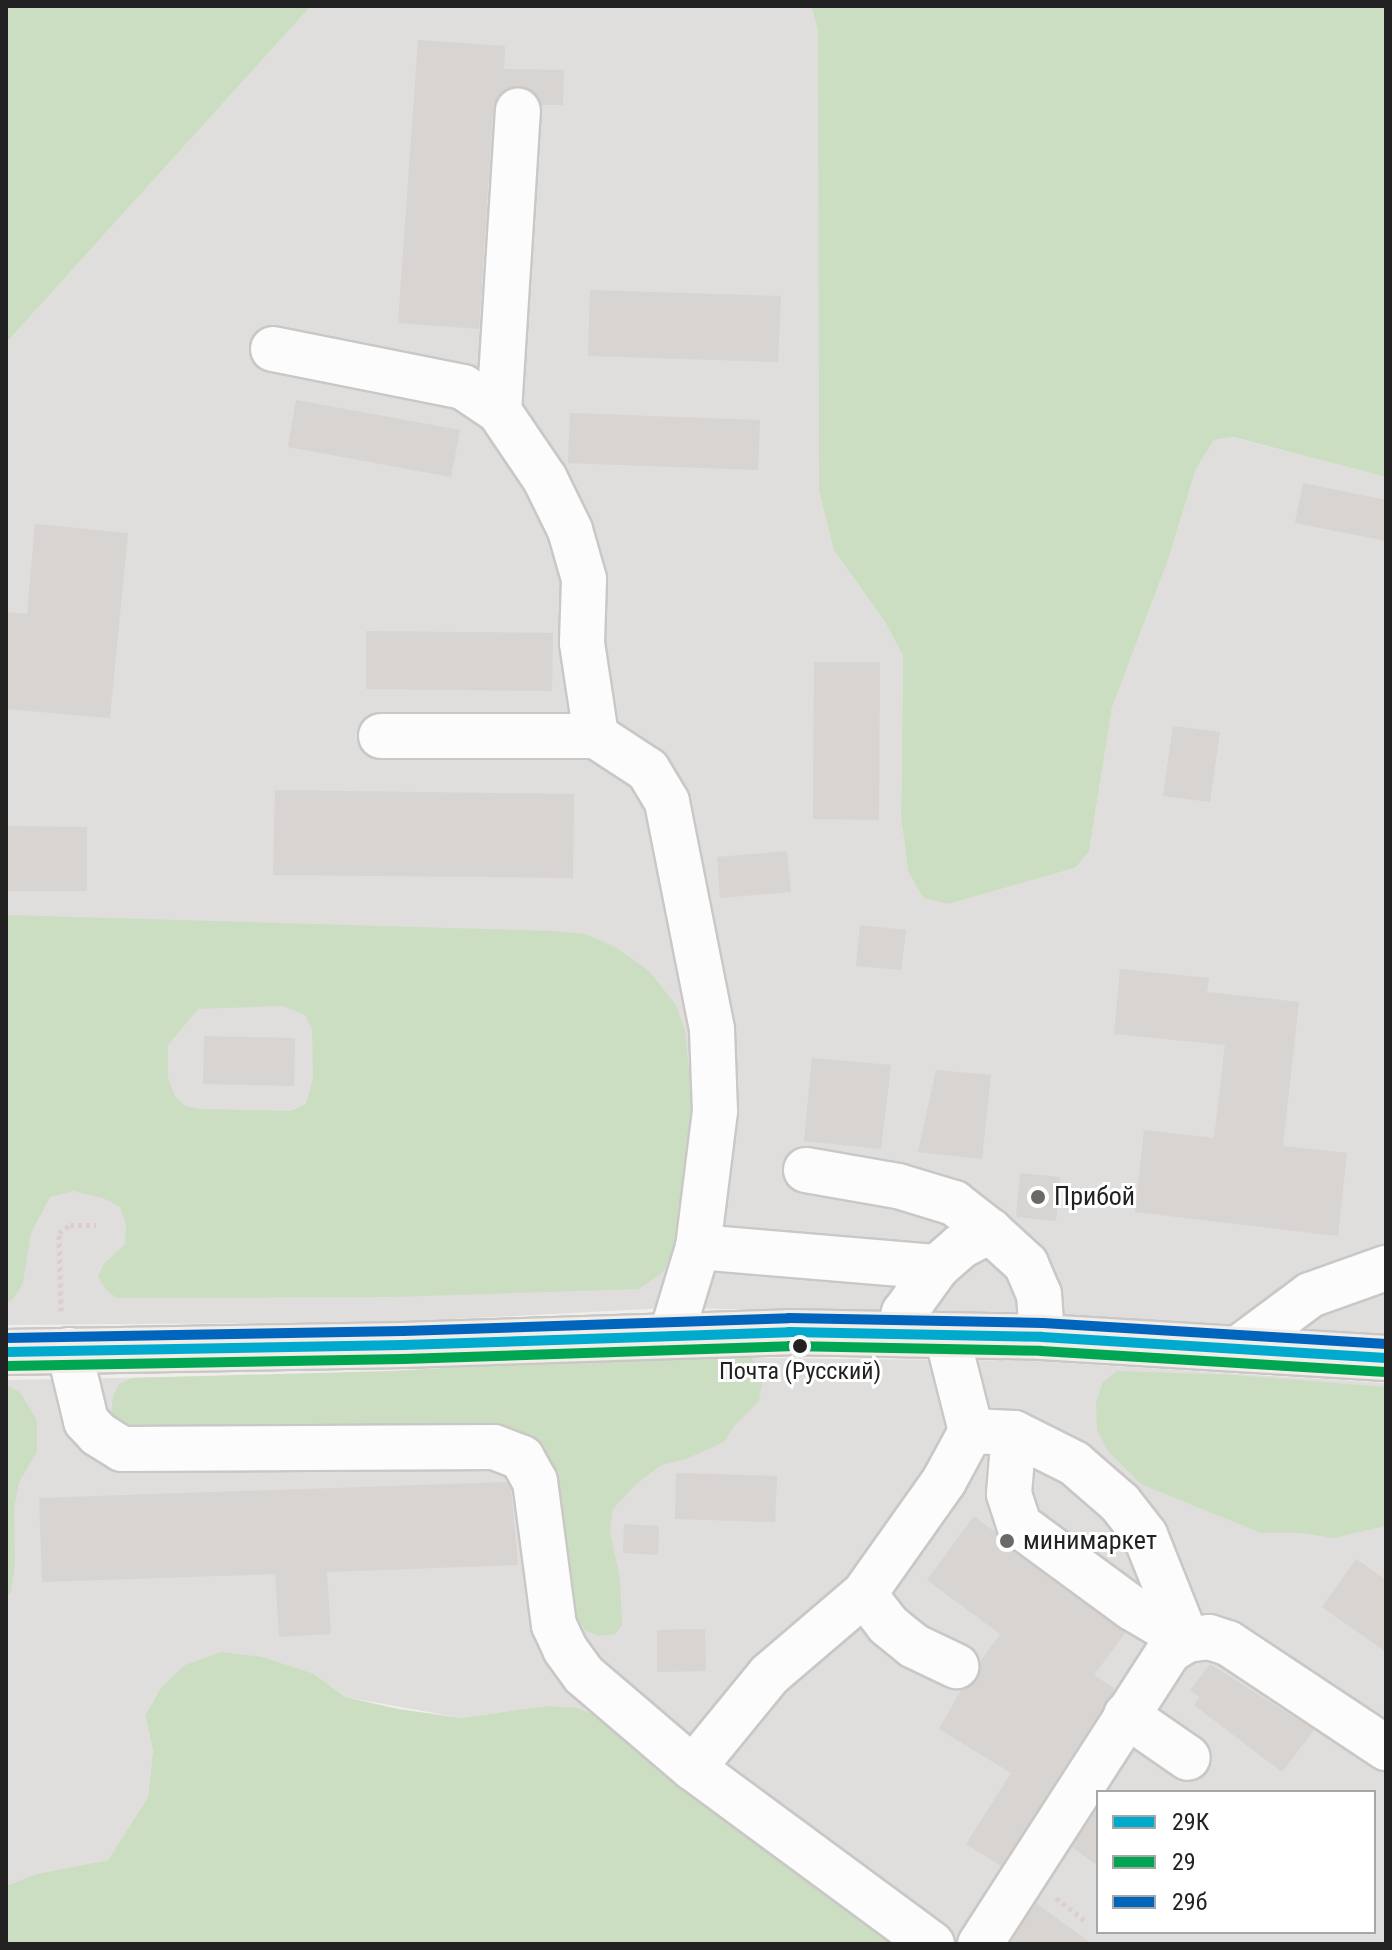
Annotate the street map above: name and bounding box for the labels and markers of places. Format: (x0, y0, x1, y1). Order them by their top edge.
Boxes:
place label: Прибой (1054, 1181, 1135, 1213)
marker: Прибой (1029, 1188, 1047, 1206)
marker: Почта (Русский) (792, 1338, 808, 1354)
place label: Почта (Русский) (719, 1358, 881, 1386)
place label: минимаркет (1023, 1525, 1157, 1557)
marker: минимаркет (998, 1532, 1016, 1550)

